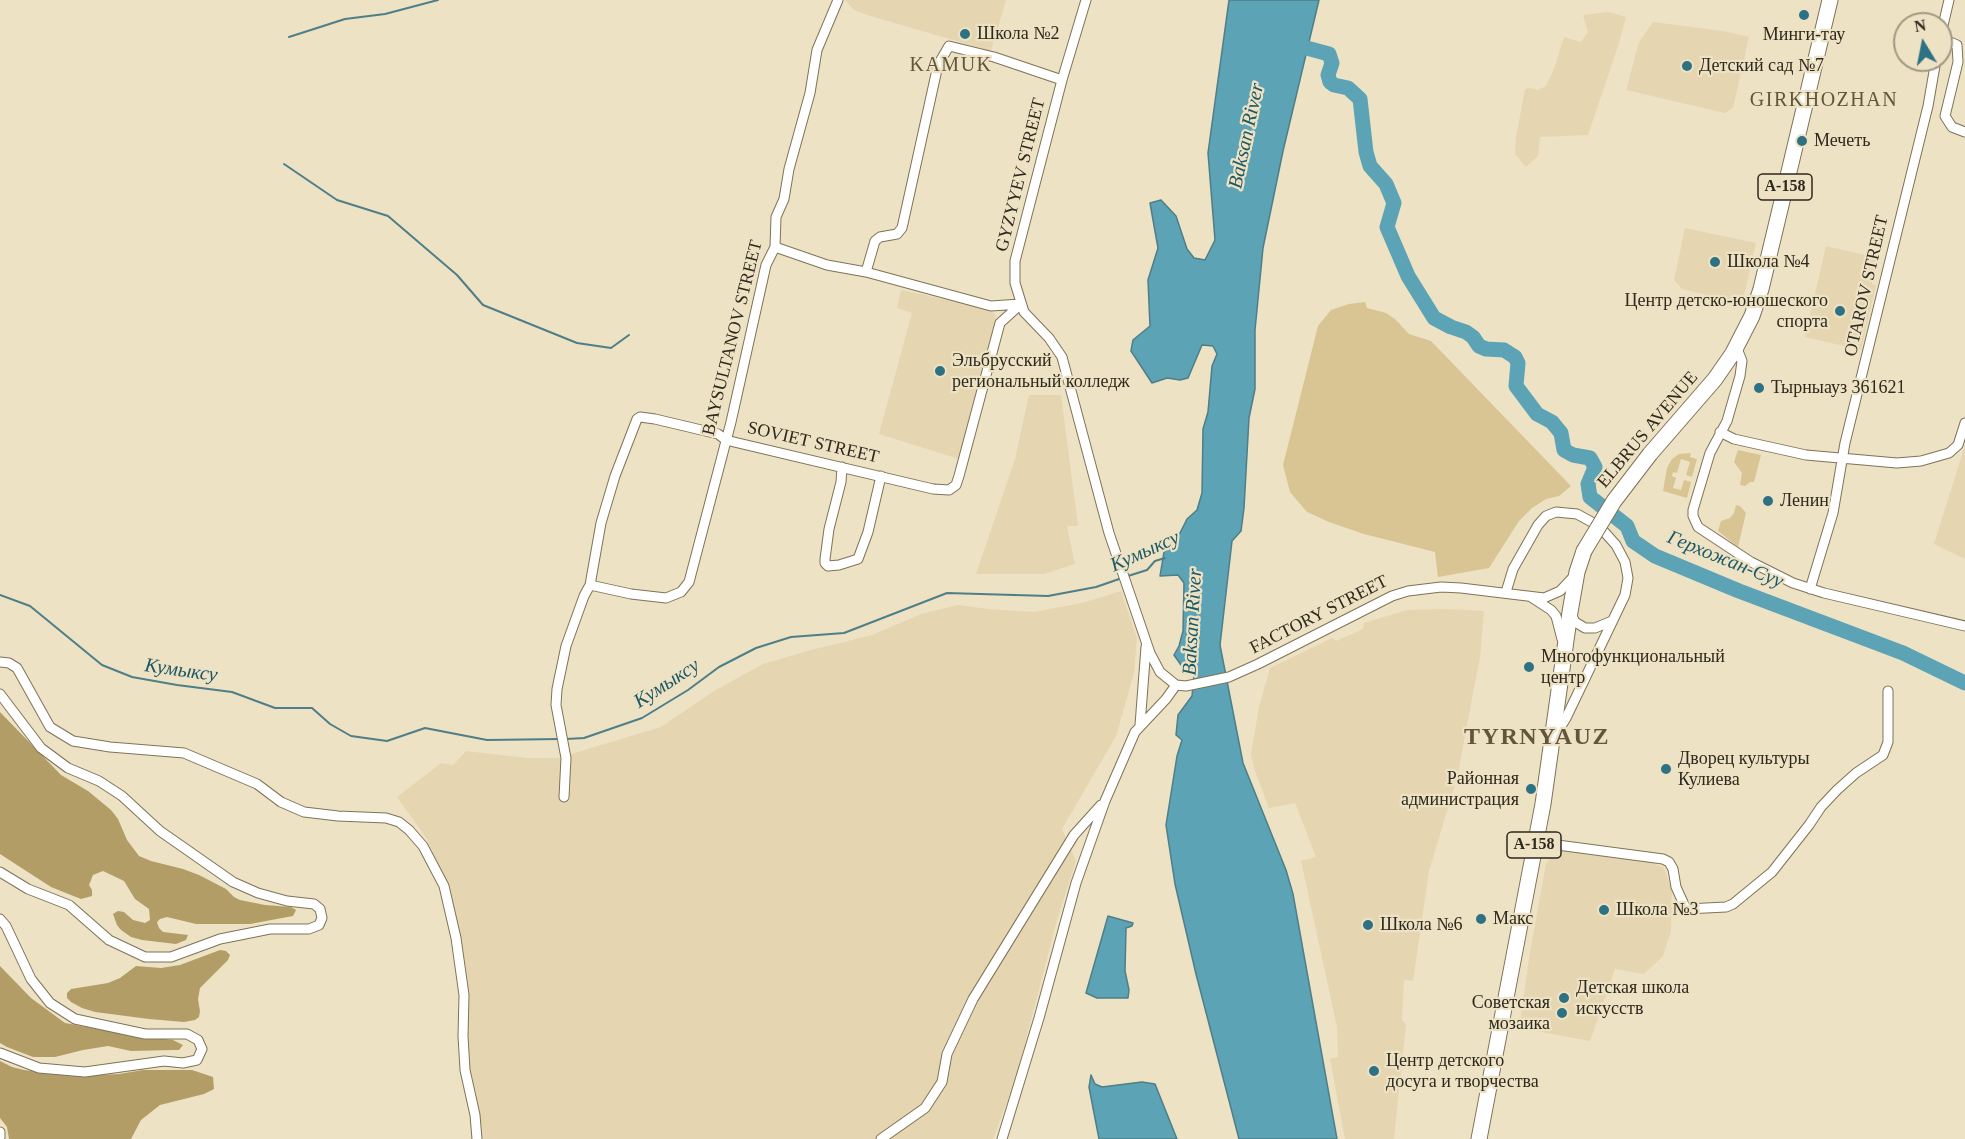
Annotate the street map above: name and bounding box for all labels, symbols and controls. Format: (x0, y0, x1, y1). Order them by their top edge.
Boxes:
marker: Минги-тау (1797, 8, 1811, 22)
north arrow (1893, 12, 1953, 72)
text: N (1913, 16, 1927, 35)
place label: Школа №2 (977, 23, 1059, 45)
place label: Минги-тау (1763, 24, 1845, 46)
marker: Школа №2 (958, 27, 972, 41)
district label: KAMUK (909, 54, 993, 78)
place label: Детский сад №7 (1699, 55, 1824, 77)
marker: Детский сад №7 (1680, 59, 1694, 73)
water label: Baksan River (1224, 81, 1270, 191)
district label: GIRKHOZHAN (1750, 89, 1898, 113)
street label: GYZYYEV STREET (991, 96, 1051, 254)
place label: Мечеть (1814, 130, 1870, 152)
marker: Мечеть (1795, 134, 1809, 148)
road number: А-158 (1758, 174, 1812, 200)
street label: OTAROV STREET (1840, 213, 1894, 359)
street label: BAYSULTANOV STREET (698, 238, 768, 438)
place label: Школа №4 (1727, 251, 1809, 273)
marker: Школа №4 (1708, 255, 1722, 269)
place label: Центр детско-юношеского спорта (1625, 290, 1828, 332)
marker: Центр детско-юношеского спорта (1833, 304, 1847, 318)
place label: Эльбрусский региональный колледж (952, 350, 1130, 392)
marker: Эльбрусский региональный колледж (933, 364, 947, 378)
street label: ELBRUS AVENUE (1593, 367, 1703, 493)
place label: Тырныауз 361621 (1771, 377, 1906, 399)
marker: Тырныауз 361621 (1752, 381, 1766, 395)
street label: SOVIET STREET (745, 417, 881, 469)
place label: Ленин (1780, 490, 1829, 512)
marker: Ленин (1761, 494, 1775, 508)
water label: Кумыксу (1107, 526, 1183, 578)
water label: Герхожан-Суу (1663, 526, 1787, 594)
water label: Baksan River (1178, 568, 1208, 676)
street label: FACTORY STREET (1246, 571, 1392, 659)
place label: Многофункциональный центр (1541, 646, 1725, 688)
water label: Кумыксу (143, 654, 219, 688)
water label: Кумыксу (630, 654, 704, 714)
marker: Многофункциональный центр (1522, 660, 1536, 674)
district label: TYRNYAUZ (1464, 724, 1610, 752)
place label: Дворец культуры Кулиева (1678, 748, 1810, 790)
marker: Дворец культуры Кулиева (1659, 762, 1673, 776)
place label: Районная администрация (1401, 768, 1519, 810)
marker: Районная администрация (1524, 782, 1538, 796)
road number: А-158 (1507, 832, 1561, 858)
place label: Школа №3 (1616, 899, 1698, 921)
marker: Школа №3 (1597, 903, 1611, 917)
place label: Макс (1493, 908, 1533, 930)
marker: Макс (1474, 912, 1488, 926)
place label: Школа №6 (1380, 914, 1462, 936)
marker: Школа №6 (1361, 918, 1375, 932)
place label: Детская школа искусств (1576, 977, 1689, 1020)
marker: Детская школа искусств (1557, 991, 1571, 1005)
place label: Советская мозаика (1472, 992, 1550, 1034)
marker: Советская мозаика (1555, 1006, 1569, 1020)
place label: Центр детского досуга и творчества (1386, 1050, 1539, 1092)
marker: Центр детского досуга и творчества (1367, 1064, 1381, 1078)

